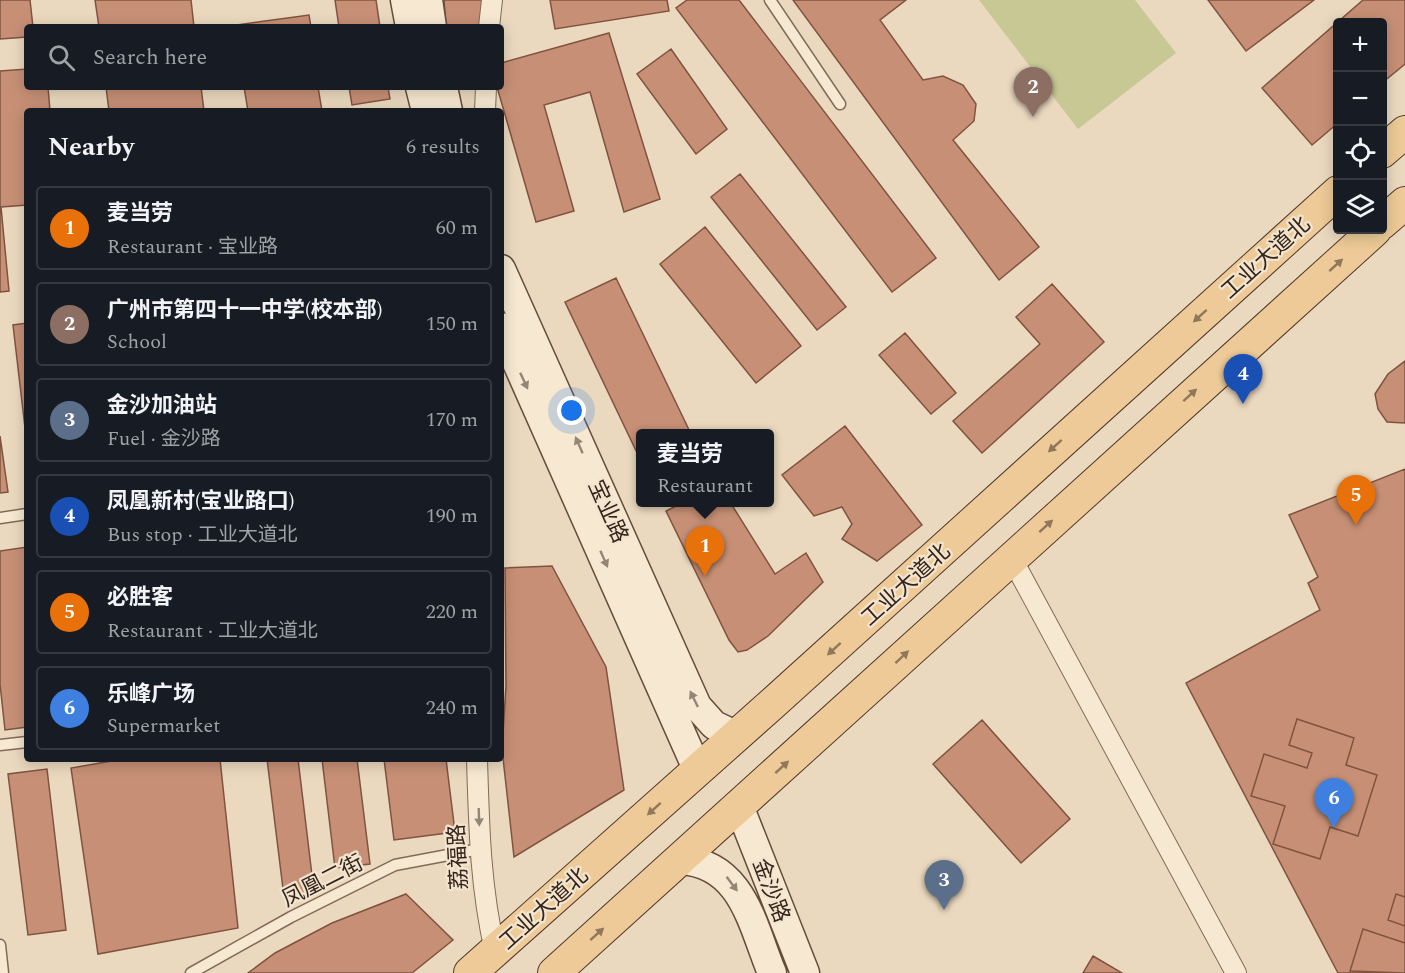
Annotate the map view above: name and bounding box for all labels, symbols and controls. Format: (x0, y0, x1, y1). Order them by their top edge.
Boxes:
map controls (1333, 18, 1387, 234)
button: + (1333, 18, 1387, 72)
search box (24, 24, 504, 90)
icon: search (45, 41, 78, 74)
text: Search here (93, 41, 207, 74)
pin: 2 (1014, 68, 1052, 117)
button: − (1333, 72, 1387, 126)
button: locate (1333, 126, 1387, 180)
text: Nearby (48, 127, 134, 167)
text: 6 results (406, 132, 480, 162)
button: layers (1333, 180, 1387, 234)
text: 麦当劳 (107, 197, 173, 230)
street label: 工业大道北 (1214, 209, 1318, 307)
text: 1 (64, 213, 75, 243)
text: 60 m (436, 213, 478, 243)
text: Restaurant · 宝业路 (107, 232, 278, 262)
one-way arrow (1328, 259, 1343, 272)
text: 广州市第四十一中学(校本部) (107, 294, 383, 327)
text: 2 (64, 309, 75, 339)
text: 150 m (426, 309, 478, 339)
one-way arrow (1193, 309, 1208, 322)
text: School (107, 327, 167, 357)
pin: 4 (1224, 354, 1262, 404)
one-way arrow (520, 372, 529, 389)
one-way arrow (1183, 388, 1198, 402)
text: 金沙加油站 (107, 389, 217, 422)
your location (557, 396, 586, 425)
text: 3 (64, 405, 75, 435)
text: 170 m (426, 405, 478, 435)
text: Fuel · 金沙路 (107, 424, 221, 454)
popup (636, 429, 774, 507)
one-way arrow (574, 435, 584, 453)
text: 麦当劳 (657, 438, 723, 471)
one-way arrow (1048, 439, 1063, 452)
text: Restaurant (657, 471, 753, 501)
street label: 宝业路 (579, 475, 636, 548)
pin: 5 (1336, 476, 1376, 525)
text: 凤凰新村(宝业路口) (107, 485, 295, 518)
text: 4 (64, 501, 75, 531)
text: 190 m (426, 501, 478, 531)
text: Bus stop · 工业大道北 (107, 520, 298, 550)
one-way arrow (1038, 520, 1053, 533)
pin: 1 (686, 526, 724, 576)
street label: 工业大道北 (854, 536, 958, 634)
one-way arrow (600, 550, 609, 567)
text: 必胜客 (107, 581, 173, 614)
text: 5 (64, 597, 75, 627)
text: 220 m (426, 597, 478, 627)
text: Restaurant · 工业大道北 (107, 616, 318, 646)
one-way arrow (827, 641, 841, 655)
one-way arrow (894, 651, 909, 664)
text: 乐峰广场 (107, 678, 195, 711)
one-way arrow (690, 690, 699, 707)
text: 6 (64, 693, 75, 723)
text: 240 m (426, 693, 478, 723)
text: Supermarket (107, 711, 220, 741)
one-way arrow (775, 760, 790, 774)
pin: 6 (1314, 778, 1354, 828)
one-way arrow (647, 802, 662, 815)
one-way arrow (474, 808, 484, 827)
street label: 荔福路 (440, 823, 477, 891)
street label: 凤凰二街 (276, 847, 369, 916)
street label: 金沙路 (743, 854, 798, 927)
street label: 工业大道北 (492, 860, 596, 958)
pin: 3 (924, 860, 964, 910)
one-way arrow (725, 876, 737, 891)
one-way arrow (590, 927, 605, 941)

